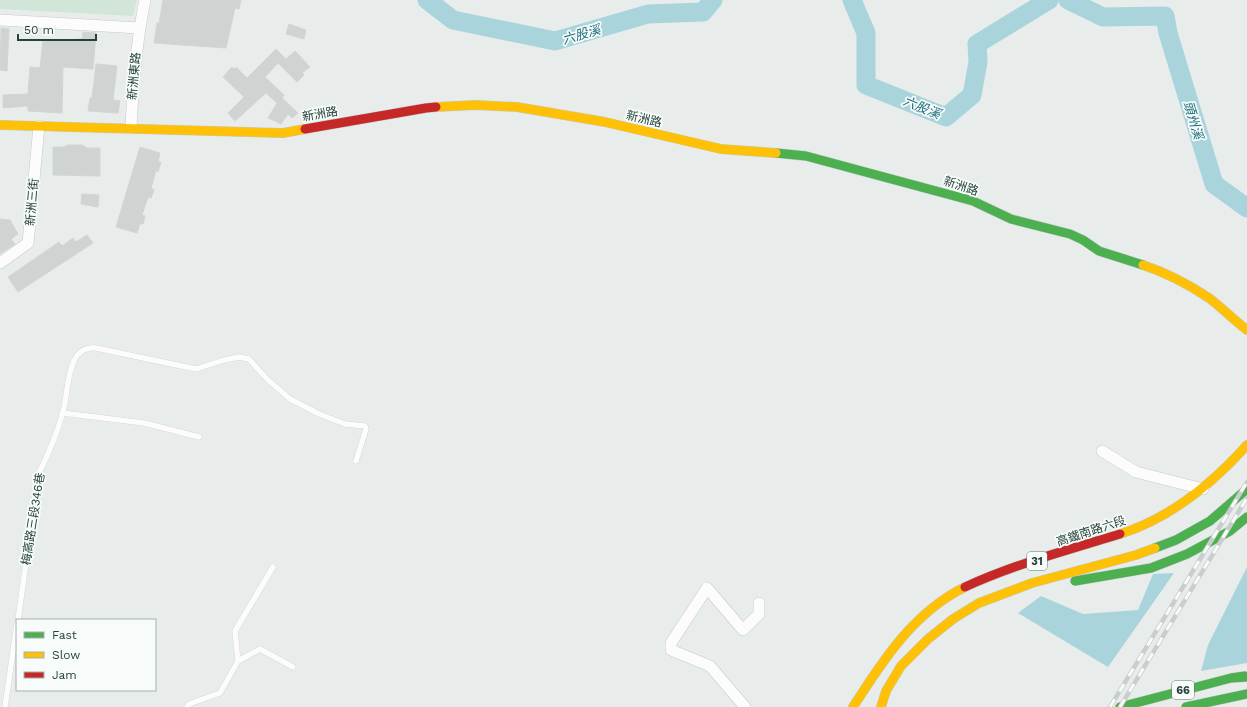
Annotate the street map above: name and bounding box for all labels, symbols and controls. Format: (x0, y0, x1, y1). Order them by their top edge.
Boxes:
scale bar (18, 16, 96, 42)
water label: 六股溪 (560, 21, 604, 47)
text: 50 m (24, 23, 54, 37)
street label: 新洲東路 (125, 51, 143, 101)
water label: 六股溪 (901, 93, 945, 122)
water label: 頭州溪 (1181, 99, 1207, 143)
street label: 新洲路 (301, 104, 339, 124)
street label: 新洲路 (625, 108, 663, 130)
street label: 新洲路 (942, 174, 980, 198)
street label: 新洲三街 (23, 177, 41, 227)
street label: 梅高路三段346巷 (19, 472, 47, 566)
street label: 高鐵南路六段 (1055, 513, 1127, 549)
road number: 31 (1027, 552, 1047, 570)
legend (16, 619, 156, 691)
text: Fast (52, 628, 77, 642)
text: Slow (52, 648, 80, 662)
text: Jam (52, 668, 77, 682)
road number: 66 (1172, 681, 1194, 699)

